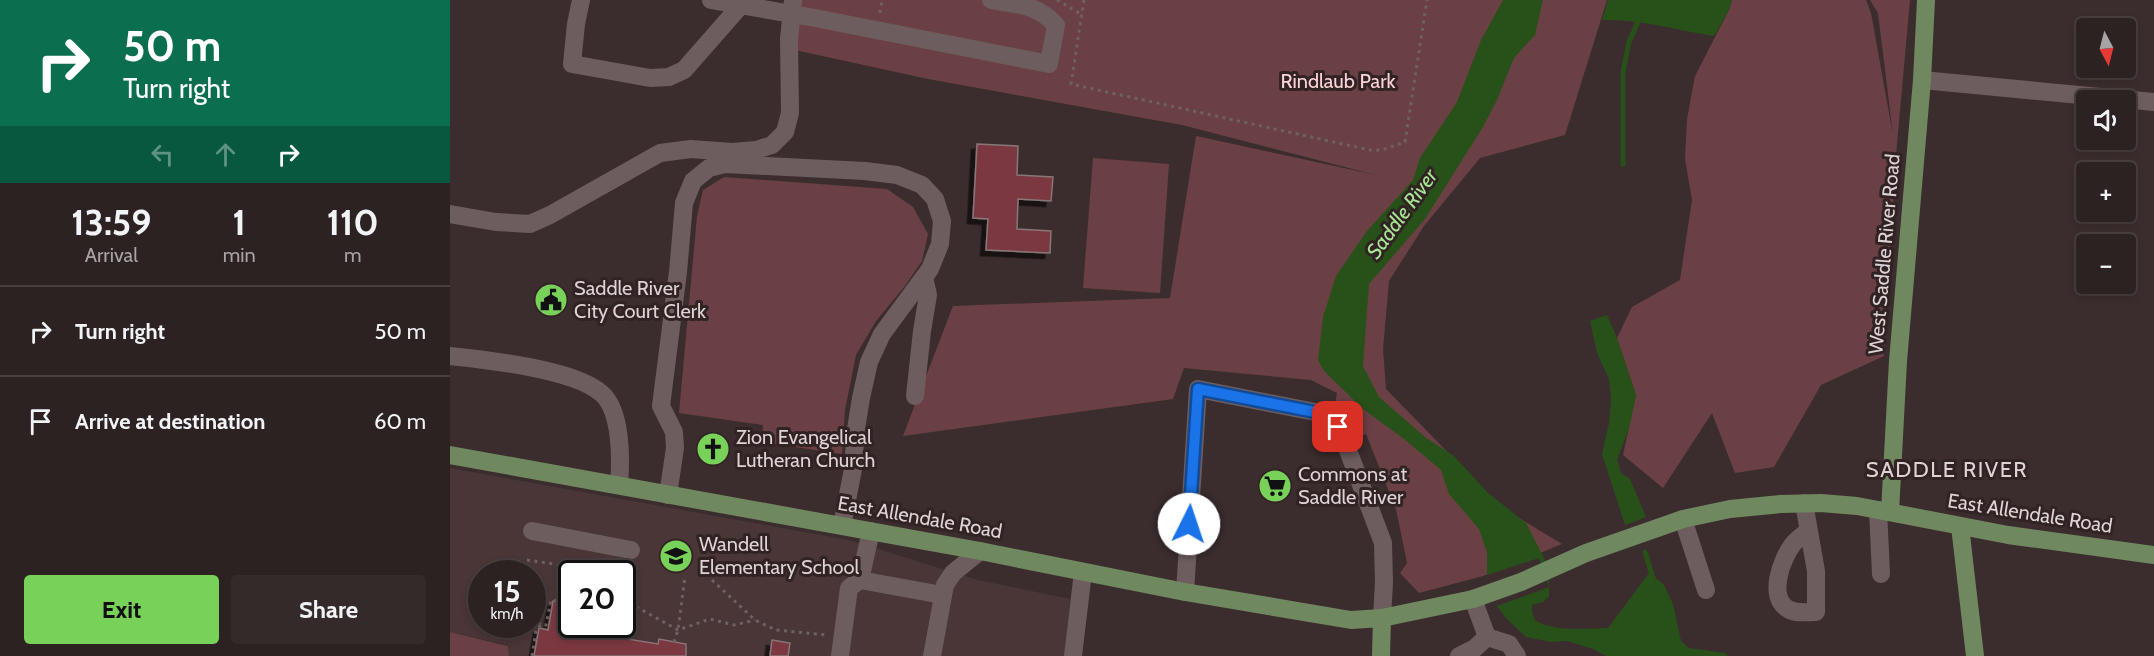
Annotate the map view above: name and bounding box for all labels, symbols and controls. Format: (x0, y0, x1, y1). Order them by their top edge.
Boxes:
north arrow (2076, 18, 2136, 78)
map controls (2076, 18, 2136, 294)
text: 50 m (123, 20, 221, 72)
icon: right (24, 24, 102, 102)
park label: Rindlaub Park (1281, 69, 1395, 93)
text: Turn right (123, 72, 230, 105)
button: sound (2076, 90, 2136, 150)
icon: left (146, 138, 179, 171)
icon: ahead (209, 138, 242, 171)
icon: right (272, 138, 305, 171)
street label: West Saddle River Road (1863, 153, 1905, 355)
button: + (2076, 162, 2136, 222)
water label: Saddle River (1361, 163, 1443, 263)
text: 13:59 (71, 200, 151, 244)
text: 1 (232, 200, 246, 244)
text: 110 (327, 200, 379, 244)
button: − (2076, 234, 2136, 294)
text: Arrival (85, 243, 138, 267)
text: min (223, 243, 256, 267)
text: m (344, 243, 362, 267)
place label: Saddle River City Court Clerk (574, 276, 706, 323)
public building icon: Saddle River City Court Clerk (533, 282, 569, 318)
icon: right (24, 315, 57, 348)
text: Turn right (75, 318, 165, 345)
text: 50 m (374, 318, 426, 345)
pin (1312, 401, 1363, 452)
icon: arrive (24, 405, 57, 438)
text: Arrive at destination (75, 408, 265, 435)
text: 60 m (374, 408, 426, 435)
icon: arrive (1321, 410, 1354, 443)
place label: Zion Evangelical Lutheran Church (736, 425, 875, 472)
church icon: Zion Evangelical Lutheran Church (695, 431, 731, 467)
district label: SADDLE RIVER (1866, 456, 2028, 483)
place label: Commons at Saddle River (1298, 462, 1407, 509)
supermarket icon: Commons at Saddle River (1257, 468, 1293, 504)
street label: East Allendale Road (1946, 488, 2114, 538)
street label: East Allendale Road (836, 491, 1004, 543)
position arrow (1157, 492, 1221, 556)
place label: Wandell Elementary School (699, 532, 860, 579)
school or university icon: Wandell Elementary School (658, 538, 694, 574)
speed limit sign: 20 (558, 560, 636, 638)
text: 15 (493, 573, 521, 610)
button: Exit (24, 575, 219, 644)
button: Share (231, 575, 426, 644)
text: km/h (491, 605, 523, 623)

